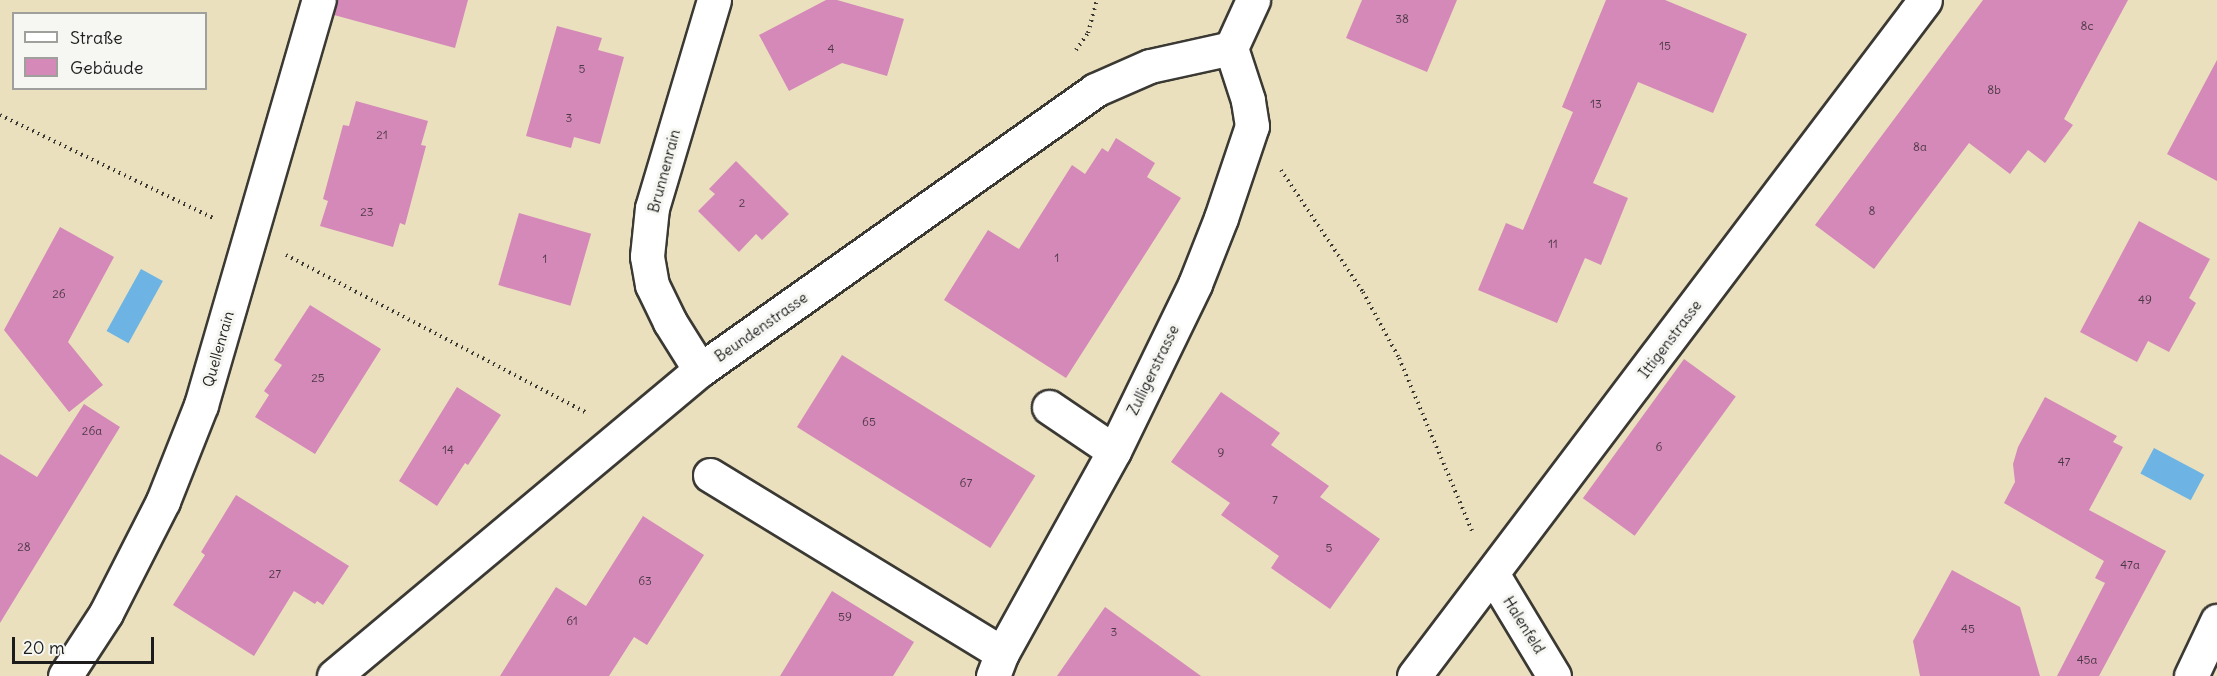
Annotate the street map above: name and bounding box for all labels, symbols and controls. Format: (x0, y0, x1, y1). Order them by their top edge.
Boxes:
legend (12, 12, 207, 90)
house number: 38 (1395, 12, 1409, 26)
house number: 8c (2080, 19, 2094, 33)
text: Straße (70, 26, 123, 49)
house number: 15 (1659, 39, 1671, 53)
house number: 4 (828, 42, 834, 56)
text: Gebäude (70, 56, 143, 79)
house number: 5 (579, 62, 585, 76)
house number: 8b (1987, 83, 2001, 97)
house number: 13 (1590, 97, 1602, 111)
house number: 3 (566, 111, 572, 125)
street label: Brunnenrain (644, 127, 684, 215)
house number: 21 (376, 128, 388, 142)
house number: 8a (1913, 140, 1927, 154)
house number: 2 (739, 196, 745, 210)
house number: 8 (1869, 204, 1875, 218)
house number: 23 (360, 205, 374, 219)
house number: 11 (1548, 237, 1558, 251)
house number: 1 (1055, 251, 1059, 265)
house number: 1 (543, 252, 547, 266)
house number: 26 (52, 287, 66, 301)
street label: Beundenstrasse (711, 288, 811, 366)
house number: 49 (2138, 293, 2152, 307)
street label: Ittigenstrasse (1635, 296, 1705, 382)
street label: Quellenrain (199, 309, 237, 389)
street label: Zulligerstrasse (1123, 322, 1183, 418)
house number: 25 (311, 371, 325, 385)
house number: 65 (862, 415, 876, 429)
house number: 26a (82, 424, 102, 438)
house number: 6 (1656, 440, 1662, 454)
house number: 14 (442, 443, 454, 457)
house number: 9 (1218, 446, 1224, 460)
house number: 47 (2058, 455, 2070, 469)
house number: 67 (960, 476, 972, 490)
house number: 7 (1272, 493, 1278, 507)
house number: 28 (17, 540, 31, 554)
house number: 5 (1326, 541, 1332, 555)
house number: 47a (2120, 558, 2140, 572)
house number: 27 (269, 567, 281, 581)
house number: 63 (638, 574, 652, 588)
street label: Halenfeld (1499, 593, 1549, 657)
house number: 59 (838, 610, 852, 624)
house number: 61 (566, 614, 578, 628)
house number: 45 (1961, 622, 1975, 636)
scale bar (15, 625, 158, 663)
house number: 3 (1111, 625, 1117, 639)
text: 20 m (23, 636, 65, 659)
house number: 45a (2077, 653, 2097, 667)

